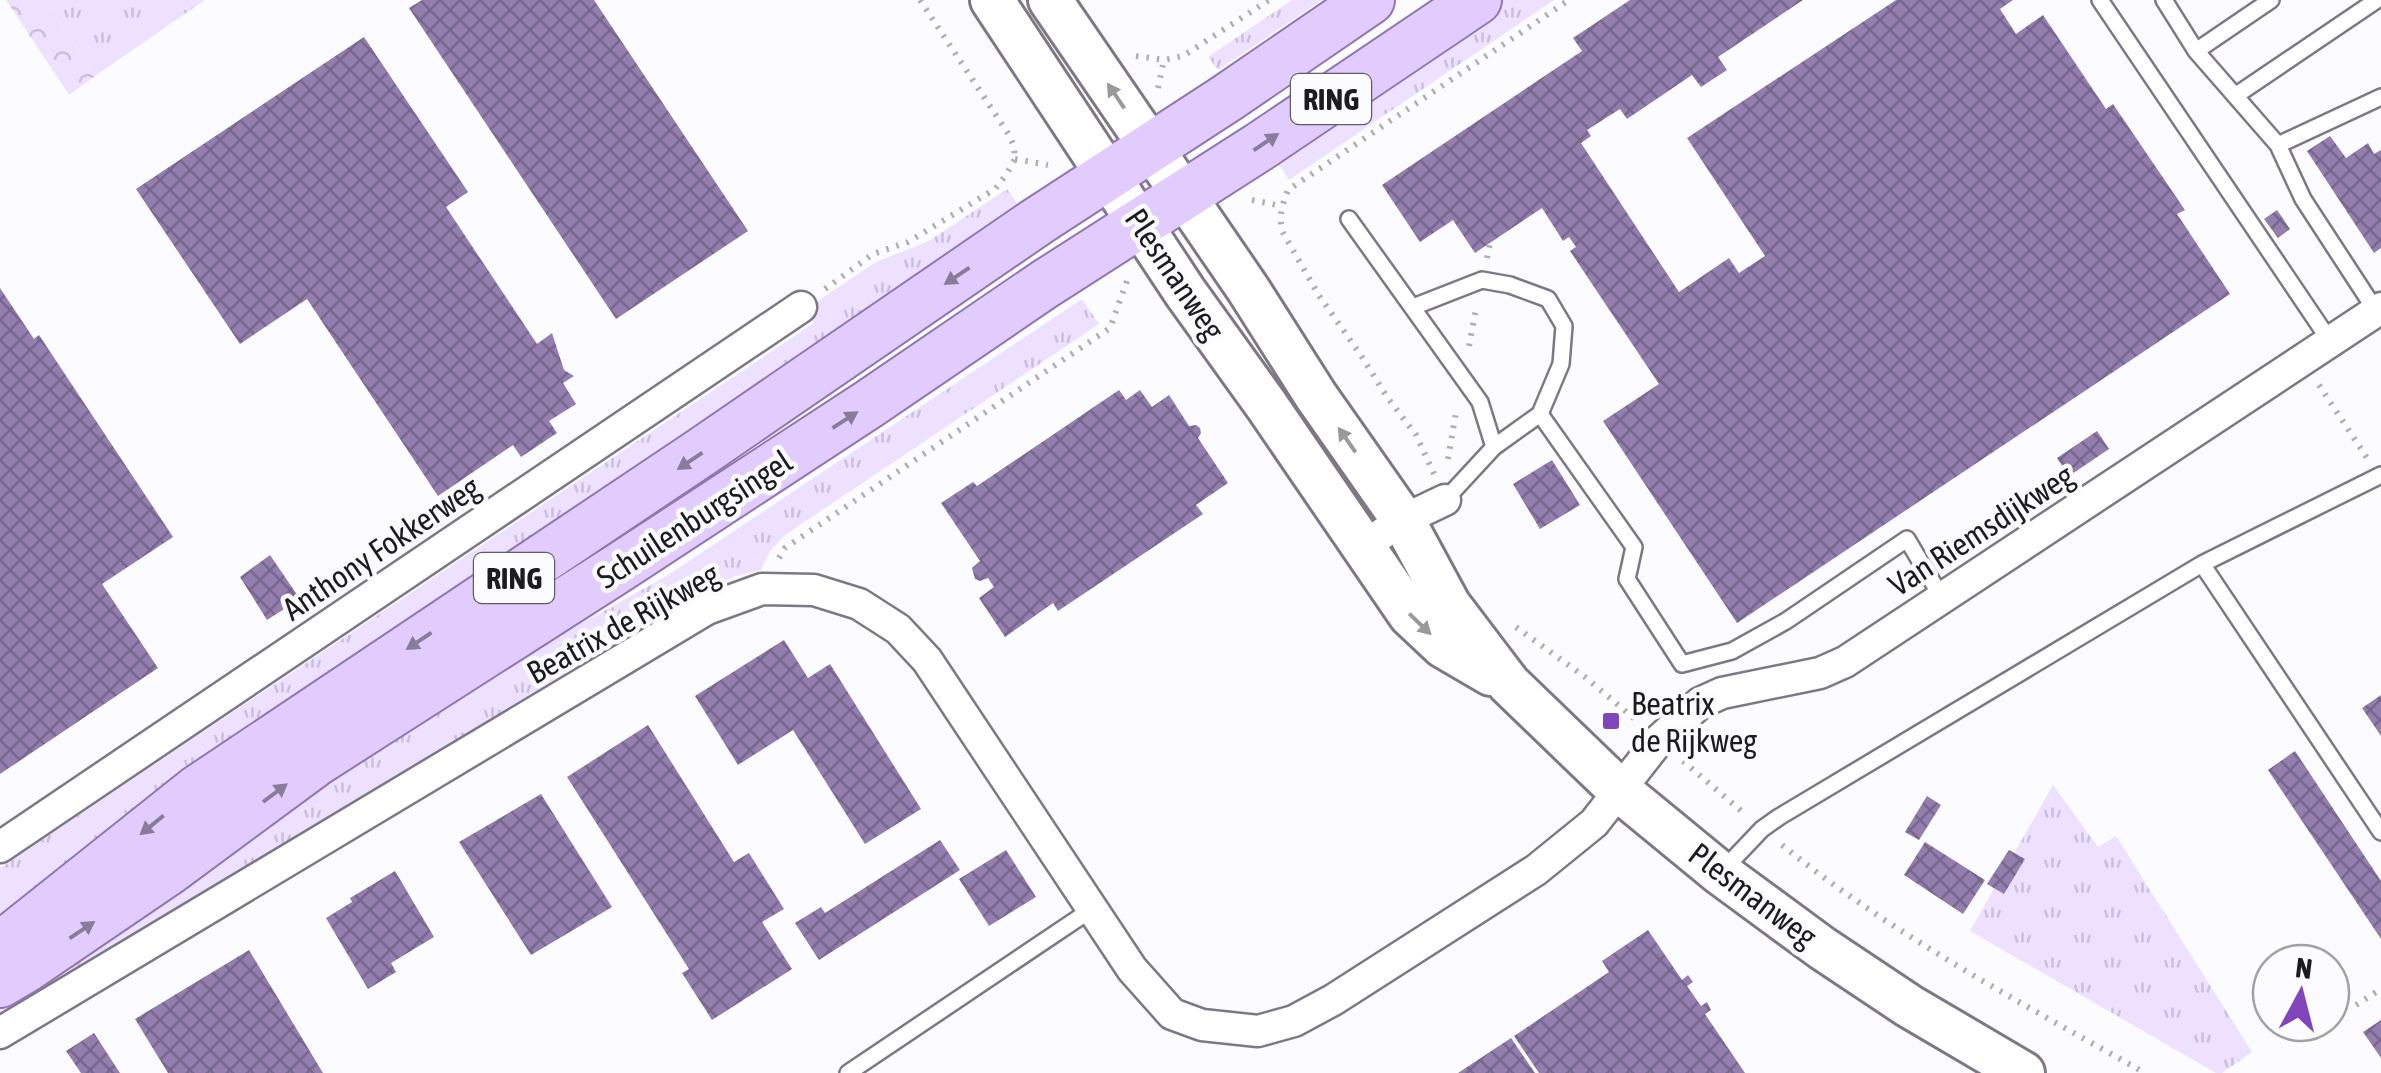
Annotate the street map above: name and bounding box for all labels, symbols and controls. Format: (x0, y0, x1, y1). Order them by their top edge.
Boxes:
road number: RING (1291, 74, 1371, 124)
one-way arrow (1107, 83, 1125, 110)
one-way arrow (1252, 134, 1279, 152)
street label: Plesmanweg (1118, 201, 1232, 347)
one-way arrow (944, 266, 971, 285)
one-way arrow (831, 411, 858, 429)
one-way arrow (1338, 427, 1357, 453)
street label: Schuilenburgsingel (590, 442, 799, 596)
one-way arrow (676, 451, 703, 469)
street label: Van Riemsdijkweg (1882, 456, 2080, 603)
street label: Anthony Fokkerweg (275, 468, 487, 628)
road number: RING (474, 553, 554, 603)
street label: Beatrix de Rijkweg (521, 555, 726, 691)
one-way arrow (1407, 612, 1431, 635)
one-way arrow (406, 631, 432, 650)
place label: Beatrix de Rijkweg (1631, 685, 1757, 759)
marker: Beatrix de Rijkweg (1600, 710, 1622, 732)
one-way arrow (261, 783, 288, 803)
one-way arrow (139, 815, 165, 835)
street label: Plesmanweg (1682, 835, 1824, 955)
one-way arrow (68, 921, 95, 940)
north arrow (2251, 943, 2351, 1043)
text: N (2294, 951, 2314, 985)

